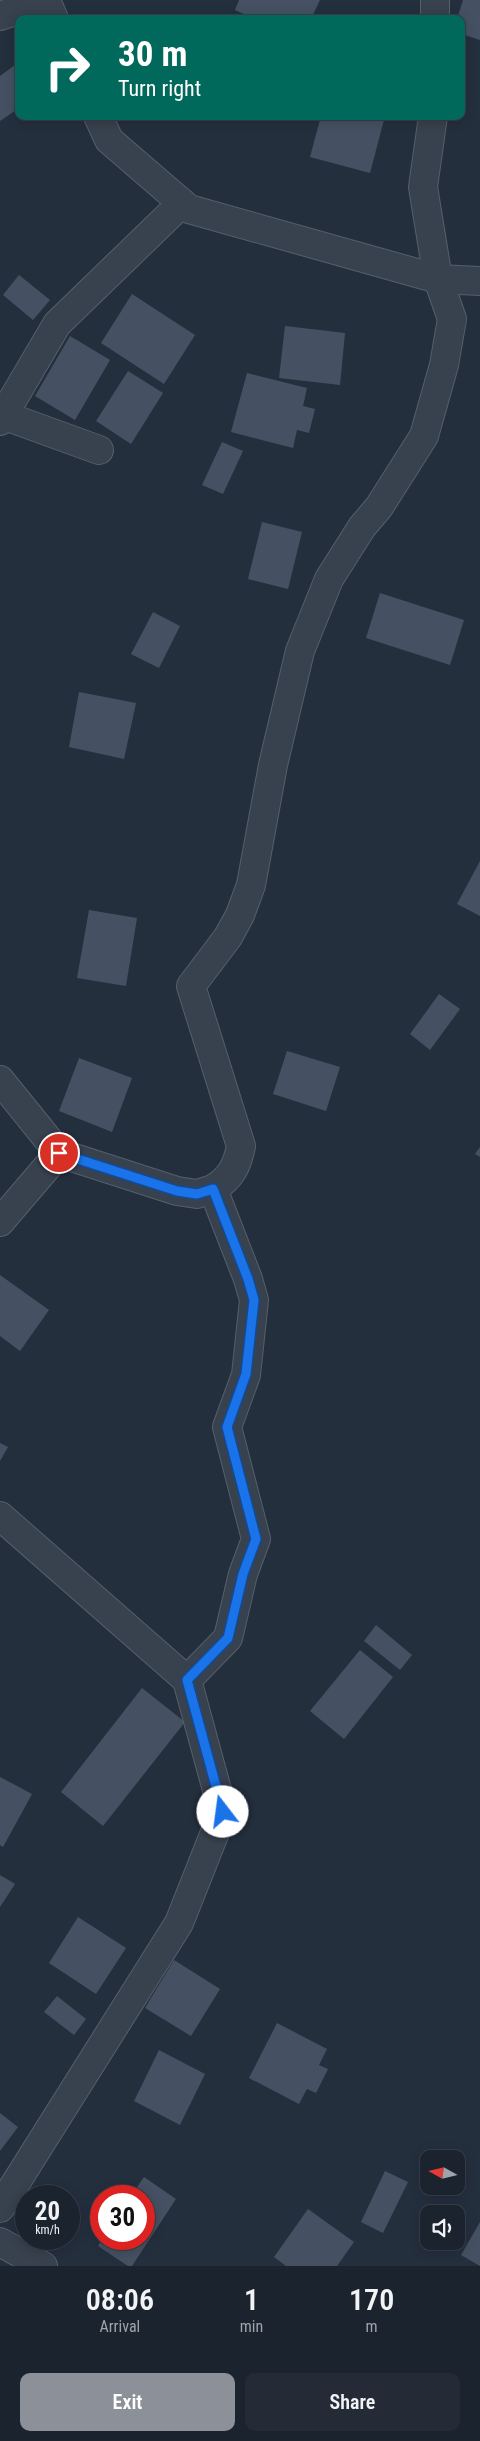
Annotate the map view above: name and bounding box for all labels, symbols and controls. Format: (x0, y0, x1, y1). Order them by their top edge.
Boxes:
text: 30 m (118, 34, 187, 75)
icon: right (35, 35, 100, 100)
text: Turn right (118, 76, 201, 101)
pin (38, 1132, 80, 1174)
icon: arrive (45, 1139, 73, 1167)
position arrow (196, 1785, 248, 1837)
north arrow (420, 2150, 465, 2195)
map controls (420, 2150, 465, 2250)
speed limit sign: 30 (90, 2185, 155, 2250)
text: 20 (35, 2197, 60, 2226)
button: sound (420, 2205, 465, 2250)
text: km/h (35, 2223, 60, 2237)
text: 08:06 (86, 2282, 154, 2317)
text: 1 (244, 2282, 259, 2317)
text: 170 (349, 2282, 394, 2317)
text: Arrival (100, 2317, 140, 2336)
text: min (240, 2317, 263, 2336)
text: m (366, 2317, 378, 2336)
button: Exit (20, 2373, 235, 2431)
button: Share (245, 2373, 460, 2431)

